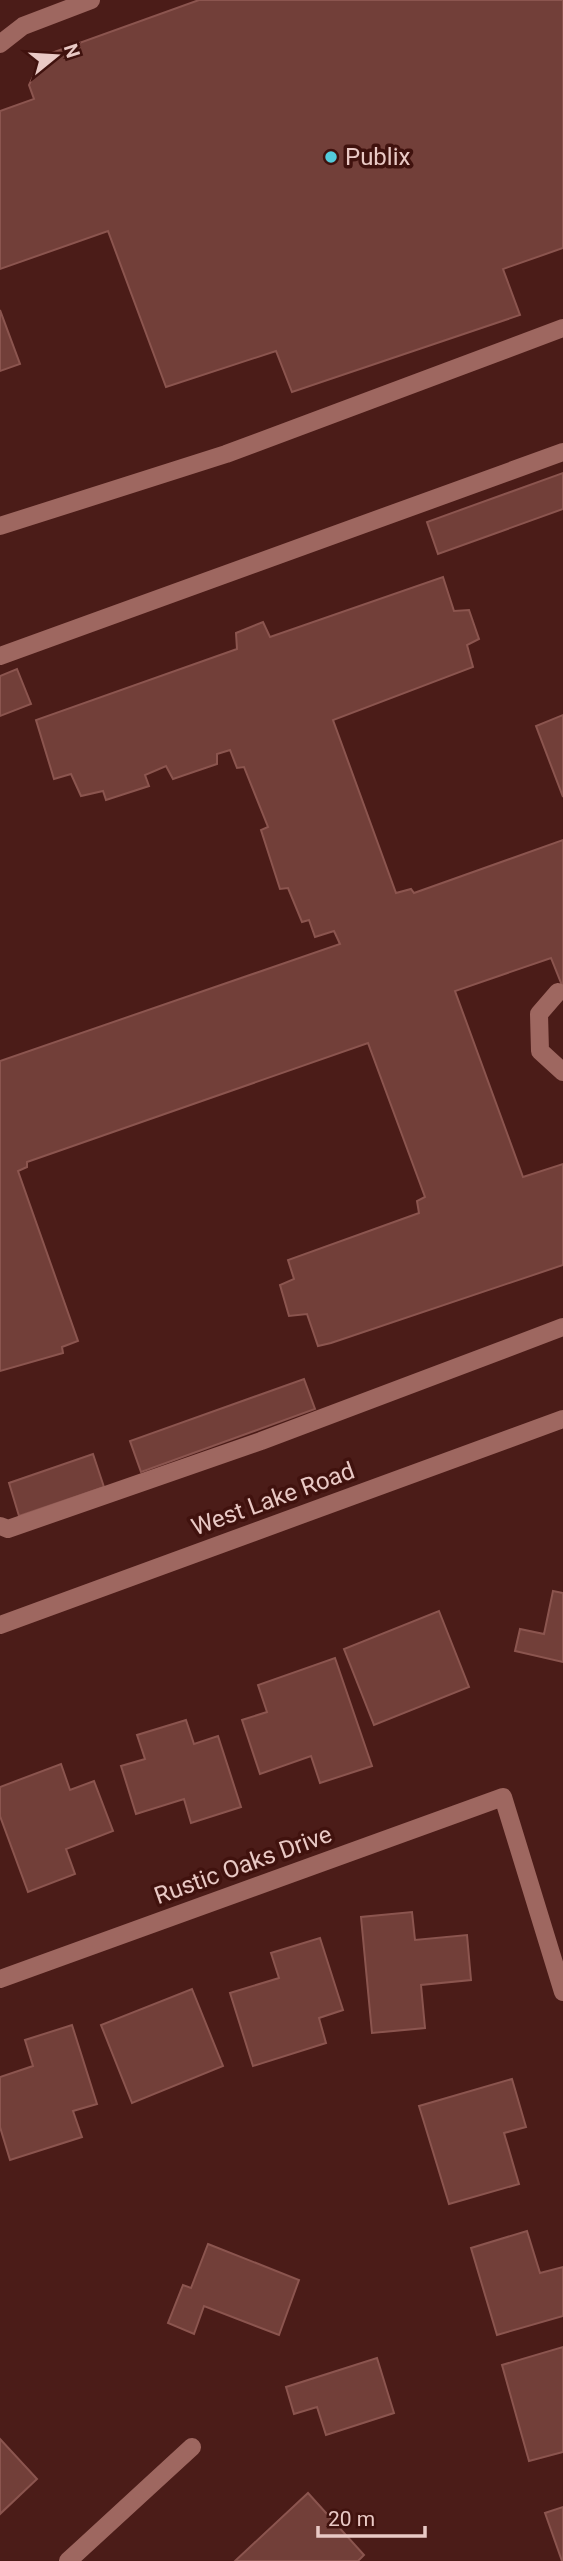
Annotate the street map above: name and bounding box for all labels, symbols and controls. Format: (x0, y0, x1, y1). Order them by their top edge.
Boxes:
north arrow (21, 21, 91, 91)
text: N (59, 41, 85, 61)
place label: Publix (345, 143, 411, 171)
marker: Publix (323, 149, 339, 165)
street label: West Lake Road (188, 1457, 358, 1541)
street label: Rustic Oaks Drive (151, 1820, 335, 1910)
scale bar (318, 2494, 425, 2538)
text: 20 m (328, 2507, 375, 2531)

